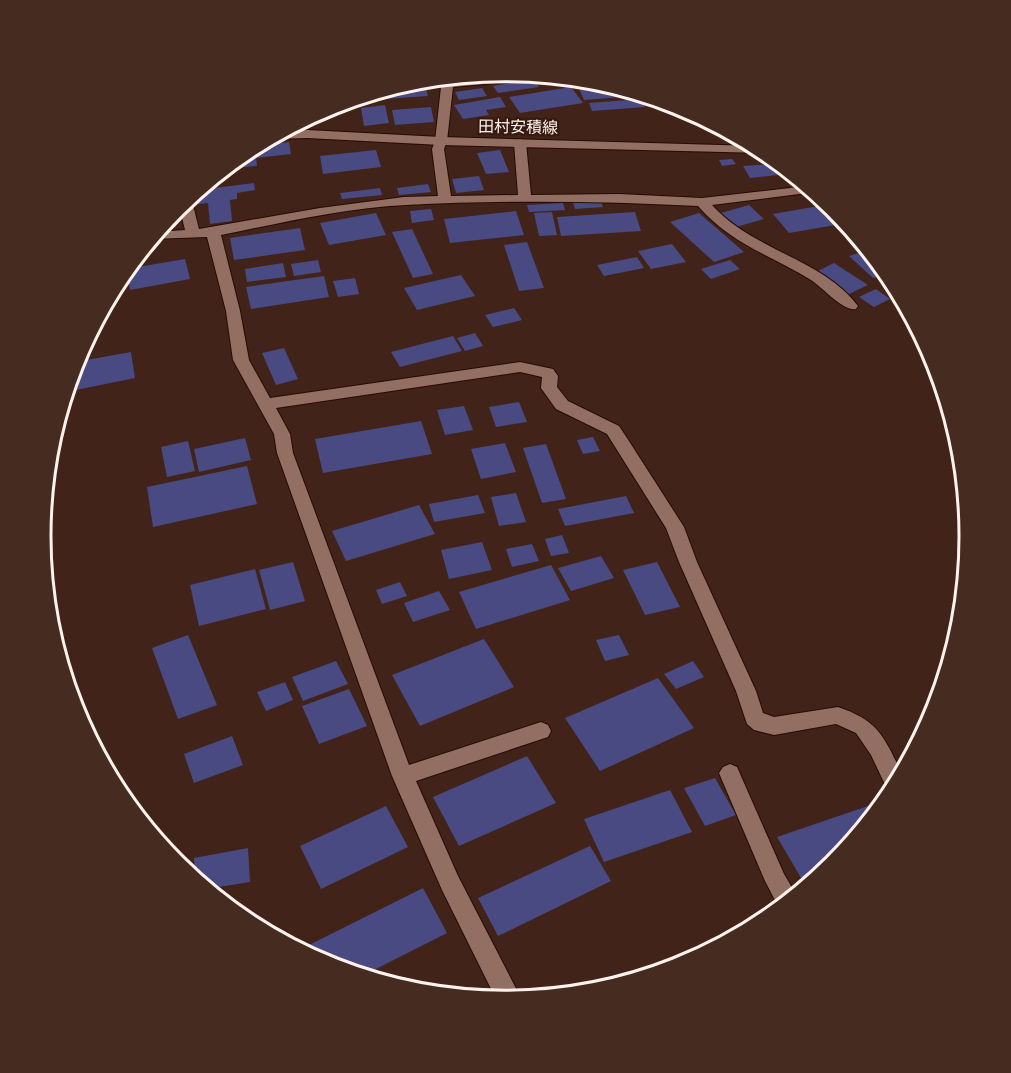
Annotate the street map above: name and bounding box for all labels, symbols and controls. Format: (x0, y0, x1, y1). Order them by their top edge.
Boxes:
street label: 田村安積線 (478, 117, 558, 137)

